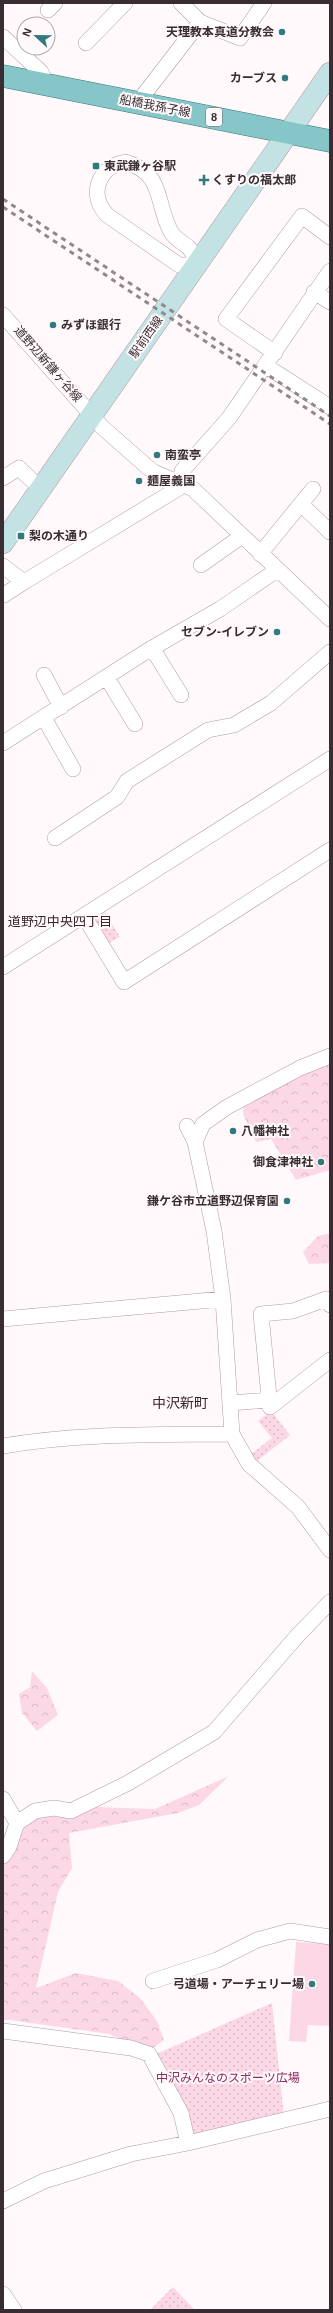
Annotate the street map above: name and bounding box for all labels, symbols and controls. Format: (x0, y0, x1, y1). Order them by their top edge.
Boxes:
north arrow (16, 16, 56, 56)
place label: 天理教本真道分教会 (166, 25, 274, 39)
text: N (20, 26, 34, 38)
marker: 天理教本真道分教会 (277, 27, 287, 37)
place label: カーブス (230, 71, 277, 85)
marker: カーブス (280, 73, 290, 83)
street label: 船橋我孫子線 (118, 92, 192, 120)
road number: 8 (206, 108, 222, 126)
place label: 東武鎌ヶ谷駅 (104, 159, 176, 173)
marker: 東武鎌ヶ谷駅 (91, 161, 101, 171)
place label: くすりの福太郎 (212, 173, 296, 187)
marker: くすりの福太郎 (199, 175, 209, 185)
street label: 駅前西線 (126, 313, 166, 361)
place label: みずほ銀行 (61, 318, 121, 332)
marker: みずほ銀行 (48, 320, 58, 330)
street label: 道野辺新鎌ヶ谷線 (11, 323, 85, 405)
place label: 南蛮亭 (165, 448, 201, 462)
marker: 南蛮亭 (152, 450, 162, 460)
place label: 麺屋義国 (147, 474, 195, 488)
marker: 麺屋義国 (134, 476, 144, 486)
place label: 梨の木通り (29, 529, 89, 543)
marker: 梨の木通り (16, 531, 26, 541)
place label: セブン-イレブン (181, 625, 269, 639)
marker: セブン-イレブン (272, 627, 282, 637)
district label: 道野辺中央四丁目 (8, 914, 112, 929)
place label: 八幡神社 (241, 1124, 289, 1138)
marker: 八幡神社 (228, 1126, 238, 1136)
place label: 御食津神社 (253, 1155, 313, 1169)
marker: 御食津神社 (316, 1157, 326, 1167)
place label: 鎌ケ谷市立道野辺保育園 (147, 1194, 279, 1208)
marker: 鎌ケ谷市立道野辺保育園 (282, 1196, 292, 1206)
district label: 中沢新町 (152, 1395, 208, 1411)
place label: 弓道場・アーチェリー場 (173, 1977, 304, 1991)
marker: 弓道場・アーチェリー場 (307, 1979, 317, 1989)
park label: 中沢みんなのスポーツ広場 (156, 2071, 300, 2085)

